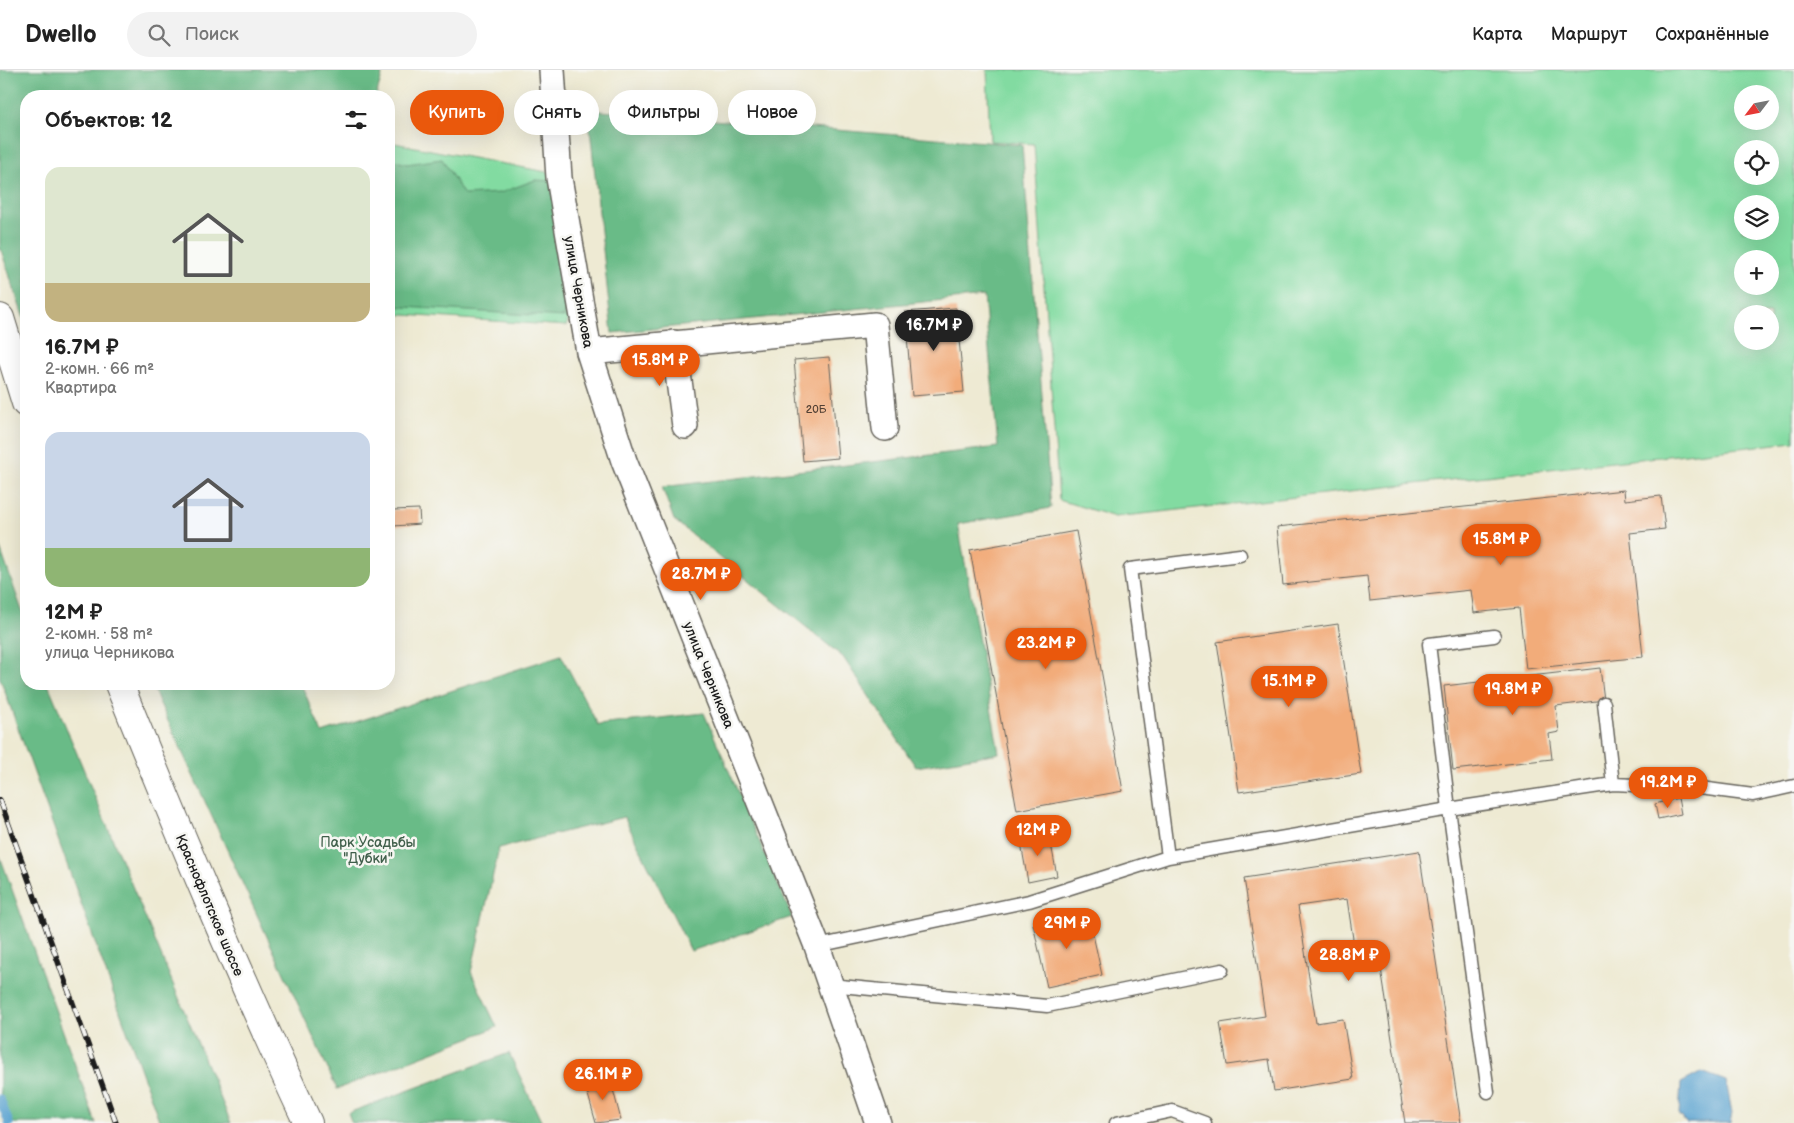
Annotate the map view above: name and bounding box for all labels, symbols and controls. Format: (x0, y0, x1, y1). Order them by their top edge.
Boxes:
search box (127, 12, 477, 57)
text: Dwello (25, 20, 97, 49)
icon: search (145, 21, 173, 49)
text: Поиск (185, 23, 239, 46)
text: Карта (1472, 24, 1523, 45)
text: Маршрут (1551, 24, 1627, 45)
text: Сохранённые (1655, 24, 1769, 45)
north arrow (1734, 85, 1779, 130)
map controls (1734, 85, 1779, 350)
chip: Купить (410, 90, 504, 135)
chip: Снять (514, 90, 599, 135)
chip: Фильтры (609, 90, 718, 135)
chip: Новое (728, 90, 816, 135)
icon: filters (342, 106, 370, 134)
text: Объектов: 12 (45, 108, 172, 133)
button: locate (1734, 140, 1779, 185)
button: layers (1734, 195, 1779, 240)
icon: home (163, 200, 253, 290)
street label: улица Черникова (560, 235, 597, 350)
button: + (1734, 250, 1779, 295)
button: − (1734, 305, 1779, 350)
pin: 16.7M ₽ (888, 310, 980, 352)
text: 16.7M ₽ (906, 316, 962, 335)
text: 16.7M ₽ (45, 335, 119, 360)
pin: 15.8M ₽ (614, 344, 706, 387)
text: 15.8M ₽ (632, 351, 688, 370)
text: 2-комн. · 66 m² (45, 360, 154, 379)
text: Квартира (45, 379, 117, 398)
house number: 20Б (806, 403, 827, 416)
icon: home (163, 465, 253, 555)
pin: 15.8M ₽ (1455, 524, 1547, 566)
text: 15.8M ₽ (1473, 530, 1529, 549)
pin: 28.7M ₽ (655, 558, 747, 601)
text: 28.7M ₽ (672, 565, 730, 584)
text: 12M ₽ (45, 600, 102, 625)
street label: улица Черникова (679, 619, 738, 732)
text: 2-комн. · 58 m² (45, 625, 153, 644)
pin: 23.2M ₽ (1000, 628, 1092, 670)
text: 23.2M ₽ (1016, 634, 1076, 653)
text: улица Черникова (45, 644, 175, 663)
pin: 15.1M ₽ (1243, 666, 1335, 708)
text: 15.1M ₽ (1262, 672, 1316, 691)
pin: 19.8M ₽ (1467, 674, 1559, 716)
text: 19.8M ₽ (1485, 680, 1541, 699)
pin: 19.2M ₽ (1622, 766, 1714, 809)
text: 19.2M ₽ (1640, 773, 1696, 792)
pin: 12M ₽ (1003, 814, 1073, 857)
text: 12M ₽ (1016, 821, 1060, 840)
street label: Краснофлотское шоссе (172, 832, 247, 979)
park label: Парк Усадьбы "Дубки" (320, 834, 416, 867)
pin: 29M ₽ (1032, 908, 1102, 950)
text: 29M ₽ (1044, 914, 1090, 933)
pin: 28.8M ₽ (1303, 940, 1395, 982)
text: 28.8M ₽ (1319, 946, 1379, 965)
pin: 26.1M ₽ (557, 1058, 649, 1101)
text: 26.1M ₽ (575, 1065, 631, 1084)

